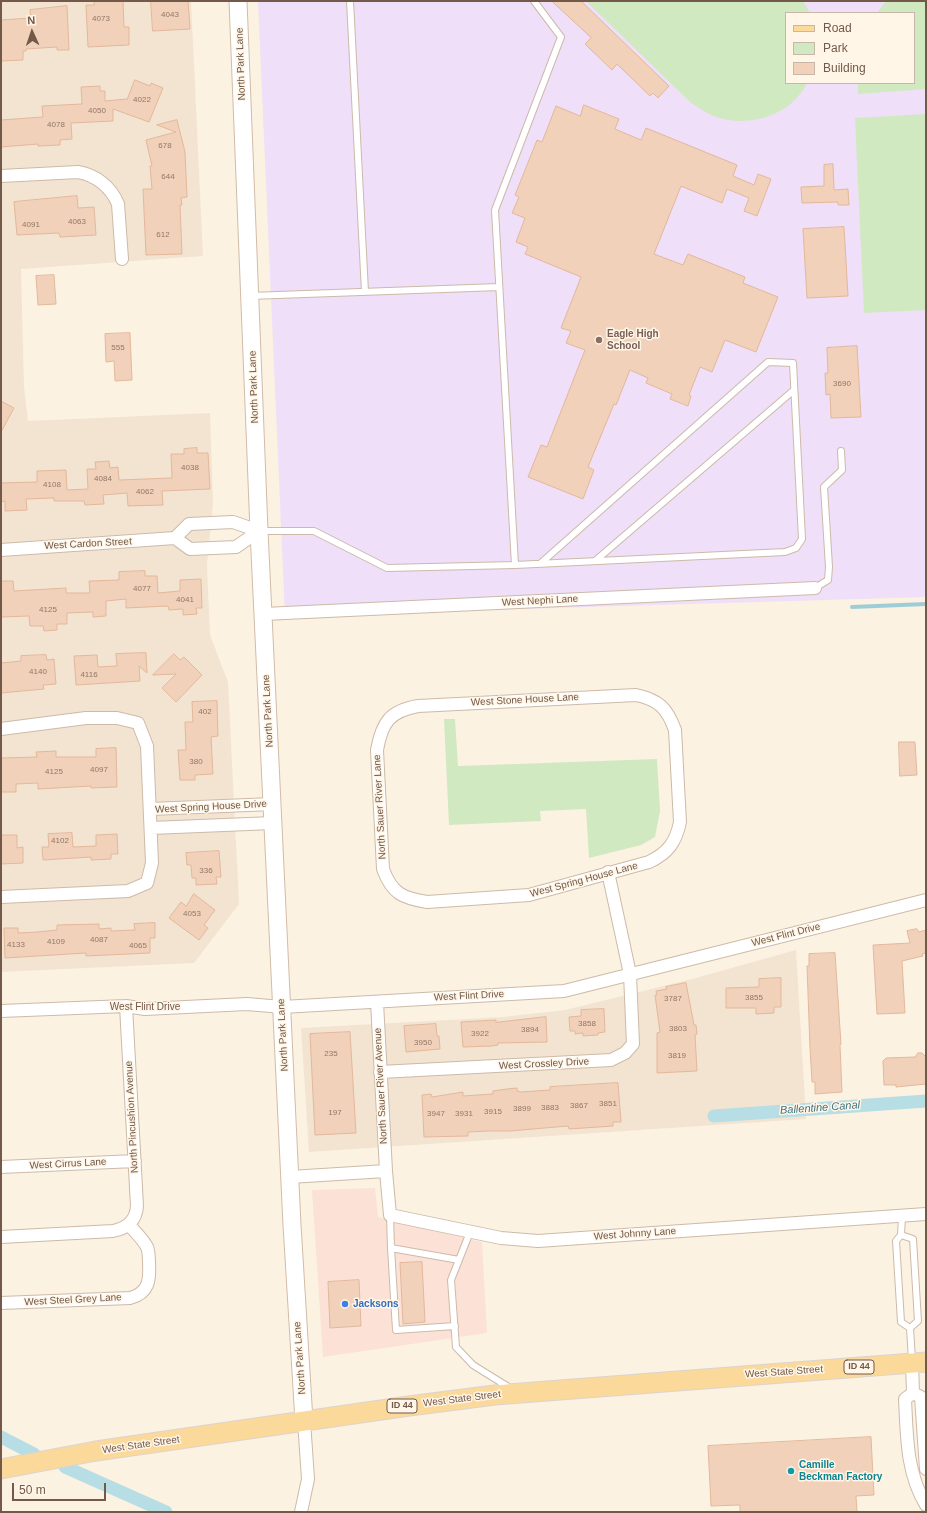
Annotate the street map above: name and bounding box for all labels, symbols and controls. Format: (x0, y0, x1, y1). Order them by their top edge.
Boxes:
house number: 4043 (161, 10, 179, 20)
north arrow (12, 12, 52, 52)
legend (785, 12, 915, 84)
text: N (27, 14, 36, 26)
house number: 4073 (92, 14, 110, 24)
text: Road (823, 21, 852, 35)
street label: North Park Lane (234, 27, 248, 101)
text: Park (823, 41, 848, 55)
text: Building (823, 61, 866, 75)
house number: 4022 (133, 95, 151, 105)
house number: 4050 (88, 106, 106, 116)
house number: 4078 (47, 120, 65, 130)
house number: 678 (158, 141, 172, 151)
house number: 644 (161, 172, 175, 182)
house number: 4063 (68, 217, 86, 227)
house number: 4091 (22, 220, 40, 230)
house number: 612 (156, 230, 170, 240)
place label: Eagle High School (607, 328, 659, 352)
marker: Eagle High School (594, 335, 604, 345)
house number: 555 (111, 343, 125, 353)
street label: North Park Lane (247, 350, 261, 424)
house number: 3690 (833, 379, 851, 389)
house number: 4038 (181, 463, 199, 473)
house number: 4084 (94, 474, 112, 484)
house number: 4108 (43, 480, 61, 490)
house number: 4062 (136, 487, 154, 497)
street label: West Cardon Street (44, 536, 132, 552)
house number: 4077 (133, 584, 151, 594)
street label: West Nephi Lane (501, 593, 579, 609)
house number: 4041 (176, 595, 194, 605)
house number: 4125 (39, 605, 57, 615)
house number: 4140 (29, 667, 47, 677)
house number: 4116 (80, 670, 98, 680)
street label: North Park Lane (260, 674, 276, 748)
street label: West Stone House Lane (471, 691, 579, 709)
house number: 402 (198, 707, 212, 717)
street label: North Sauer River Lane (371, 754, 389, 860)
house number: 380 (189, 757, 203, 767)
house number: 4097 (90, 765, 108, 775)
house number: 4125 (45, 767, 63, 777)
street label: West Spring House Drive (155, 798, 267, 816)
house number: 4102 (51, 836, 69, 846)
street label: West Spring House Lane (529, 860, 639, 900)
house number: 336 (199, 866, 213, 876)
house number: 4053 (183, 909, 201, 919)
street label: West Flint Drive (750, 921, 822, 949)
house number: 4087 (90, 935, 108, 945)
house number: 4109 (47, 937, 65, 947)
house number: 4133 (7, 940, 25, 950)
house number: 4065 (129, 941, 147, 951)
street label: West Flint Drive (434, 988, 504, 1004)
house number: 3855 (745, 993, 763, 1003)
house number: 3787 (664, 994, 682, 1004)
street label: North Park Lane (275, 998, 291, 1072)
street label: West Flint Drive (110, 1001, 180, 1013)
house number: 3858 (578, 1019, 596, 1029)
house number: 3803 (669, 1024, 687, 1034)
house number: 3894 (521, 1025, 539, 1035)
street label: North Sauer River Avenue (372, 1027, 390, 1145)
house number: 3922 (471, 1029, 489, 1039)
house number: 3950 (414, 1038, 432, 1048)
house number: 235 (324, 1049, 338, 1059)
house number: 3819 (668, 1051, 686, 1061)
street label: West Crossley Drive (499, 1056, 589, 1072)
street label: North Pincushion Avenue (123, 1060, 141, 1174)
house number: 3851 (599, 1099, 617, 1109)
water label: Ballentine Canal (780, 1099, 860, 1117)
house number: 3867 (570, 1101, 588, 1111)
house number: 3883 (541, 1103, 559, 1113)
house number: 3899 (513, 1104, 531, 1114)
house number: 3915 (484, 1107, 502, 1117)
house number: 197 (328, 1108, 342, 1118)
house number: 3947 (427, 1109, 445, 1119)
house number: 3931 (455, 1109, 473, 1119)
street label: West Cirrus Lane (29, 1156, 107, 1172)
street label: West Johnny Lane (593, 1225, 677, 1243)
street label: West Steel Grey Lane (24, 1291, 122, 1309)
place label: Jacksons (353, 1298, 399, 1310)
marker: Jacksons (340, 1299, 350, 1309)
street label: North Park Lane (291, 1321, 309, 1395)
road number: ID 44 (844, 1360, 874, 1374)
street label: West State Street (745, 1363, 823, 1381)
street label: West State Street (422, 1388, 502, 1410)
road number: ID 44 (387, 1399, 417, 1413)
street label: West State Street (101, 1434, 181, 1456)
place label: Camille Beckman Factory (799, 1459, 882, 1482)
marker: Camille Beckman Factory (786, 1466, 796, 1476)
scale bar (14, 1475, 108, 1501)
text: 50 m (19, 1483, 46, 1497)

